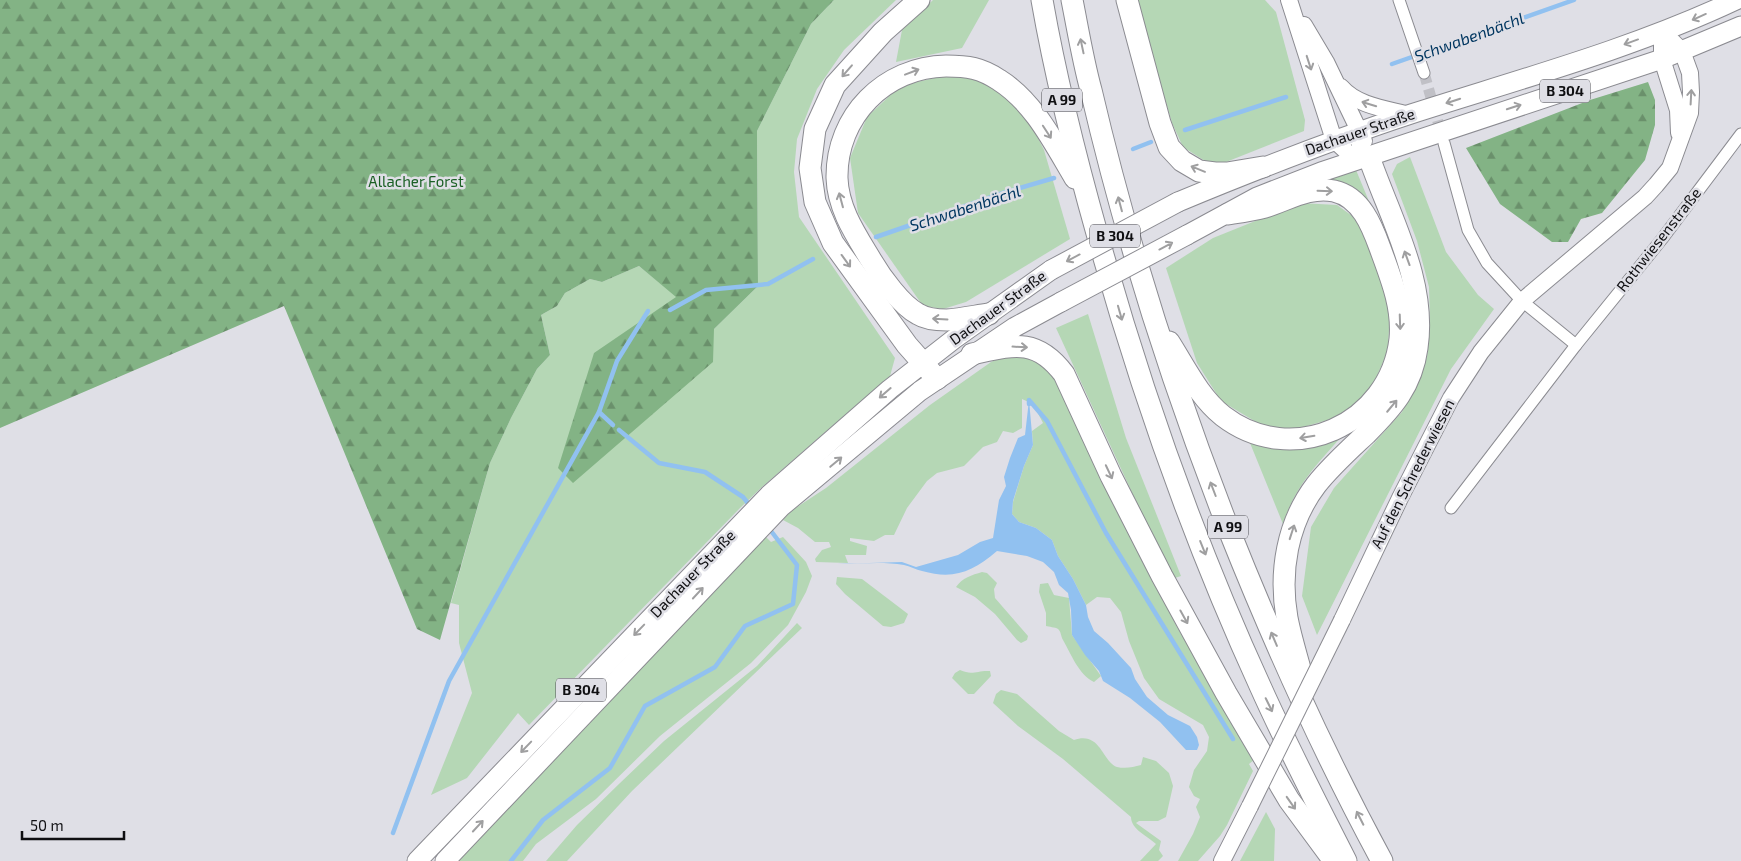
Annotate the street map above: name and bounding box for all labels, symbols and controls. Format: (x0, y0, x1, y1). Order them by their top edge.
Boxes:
water label: Schwabenbächl (1411, 8, 1526, 65)
one-way arrow (1692, 12, 1707, 22)
one-way arrow (1624, 38, 1639, 47)
one-way arrow (1076, 39, 1086, 55)
one-way arrow (1305, 55, 1315, 71)
one-way arrow (841, 65, 853, 78)
one-way arrow (904, 67, 919, 76)
road number: B 304 (1540, 80, 1590, 102)
road number: A 99 (1042, 88, 1082, 112)
one-way arrow (1686, 90, 1695, 106)
one-way arrow (1446, 96, 1462, 106)
one-way arrow (1362, 98, 1378, 108)
one-way arrow (1505, 102, 1521, 112)
street label: Dachauer Straße (1303, 104, 1417, 158)
one-way arrow (1042, 125, 1052, 139)
one-way arrow (1191, 163, 1206, 173)
park label: Allacher Forst (368, 172, 464, 190)
water label: Schwabenbächl (907, 181, 1023, 234)
street label: Rothwiesenstraße (1612, 184, 1704, 295)
one-way arrow (1317, 186, 1333, 196)
one-way arrow (836, 193, 845, 209)
one-way arrow (1114, 197, 1124, 213)
road number: B 304 (1090, 225, 1140, 248)
one-way arrow (1159, 241, 1174, 251)
one-way arrow (1402, 250, 1411, 266)
one-way arrow (1066, 253, 1081, 263)
one-way arrow (841, 254, 851, 268)
street label: Dachauer Straße (946, 266, 1049, 348)
one-way arrow (1115, 304, 1125, 320)
one-way arrow (1395, 314, 1405, 330)
one-way arrow (932, 315, 948, 324)
one-way arrow (1012, 343, 1028, 352)
one-way arrow (879, 387, 892, 398)
street label: Auf den Schrederwiesen (1367, 396, 1458, 551)
one-way arrow (1386, 399, 1398, 412)
one-way arrow (1300, 433, 1316, 443)
one-way arrow (830, 456, 843, 467)
one-way arrow (1105, 465, 1115, 480)
one-way arrow (1208, 482, 1217, 497)
road number: A 99 (1208, 516, 1248, 538)
one-way arrow (1288, 524, 1297, 540)
street label: Dachauer Straße (646, 526, 739, 621)
one-way arrow (1199, 540, 1208, 555)
one-way arrow (692, 587, 704, 600)
one-way arrow (1180, 609, 1190, 623)
one-way arrow (633, 623, 645, 636)
one-way arrow (1269, 632, 1279, 647)
road number: B 304 (556, 678, 606, 702)
one-way arrow (1264, 698, 1274, 713)
one-way arrow (520, 741, 532, 753)
one-way arrow (1286, 796, 1296, 810)
scale bar (22, 808, 125, 840)
one-way arrow (1355, 811, 1364, 826)
text: 50 m (30, 816, 64, 834)
one-way arrow (472, 819, 484, 832)

